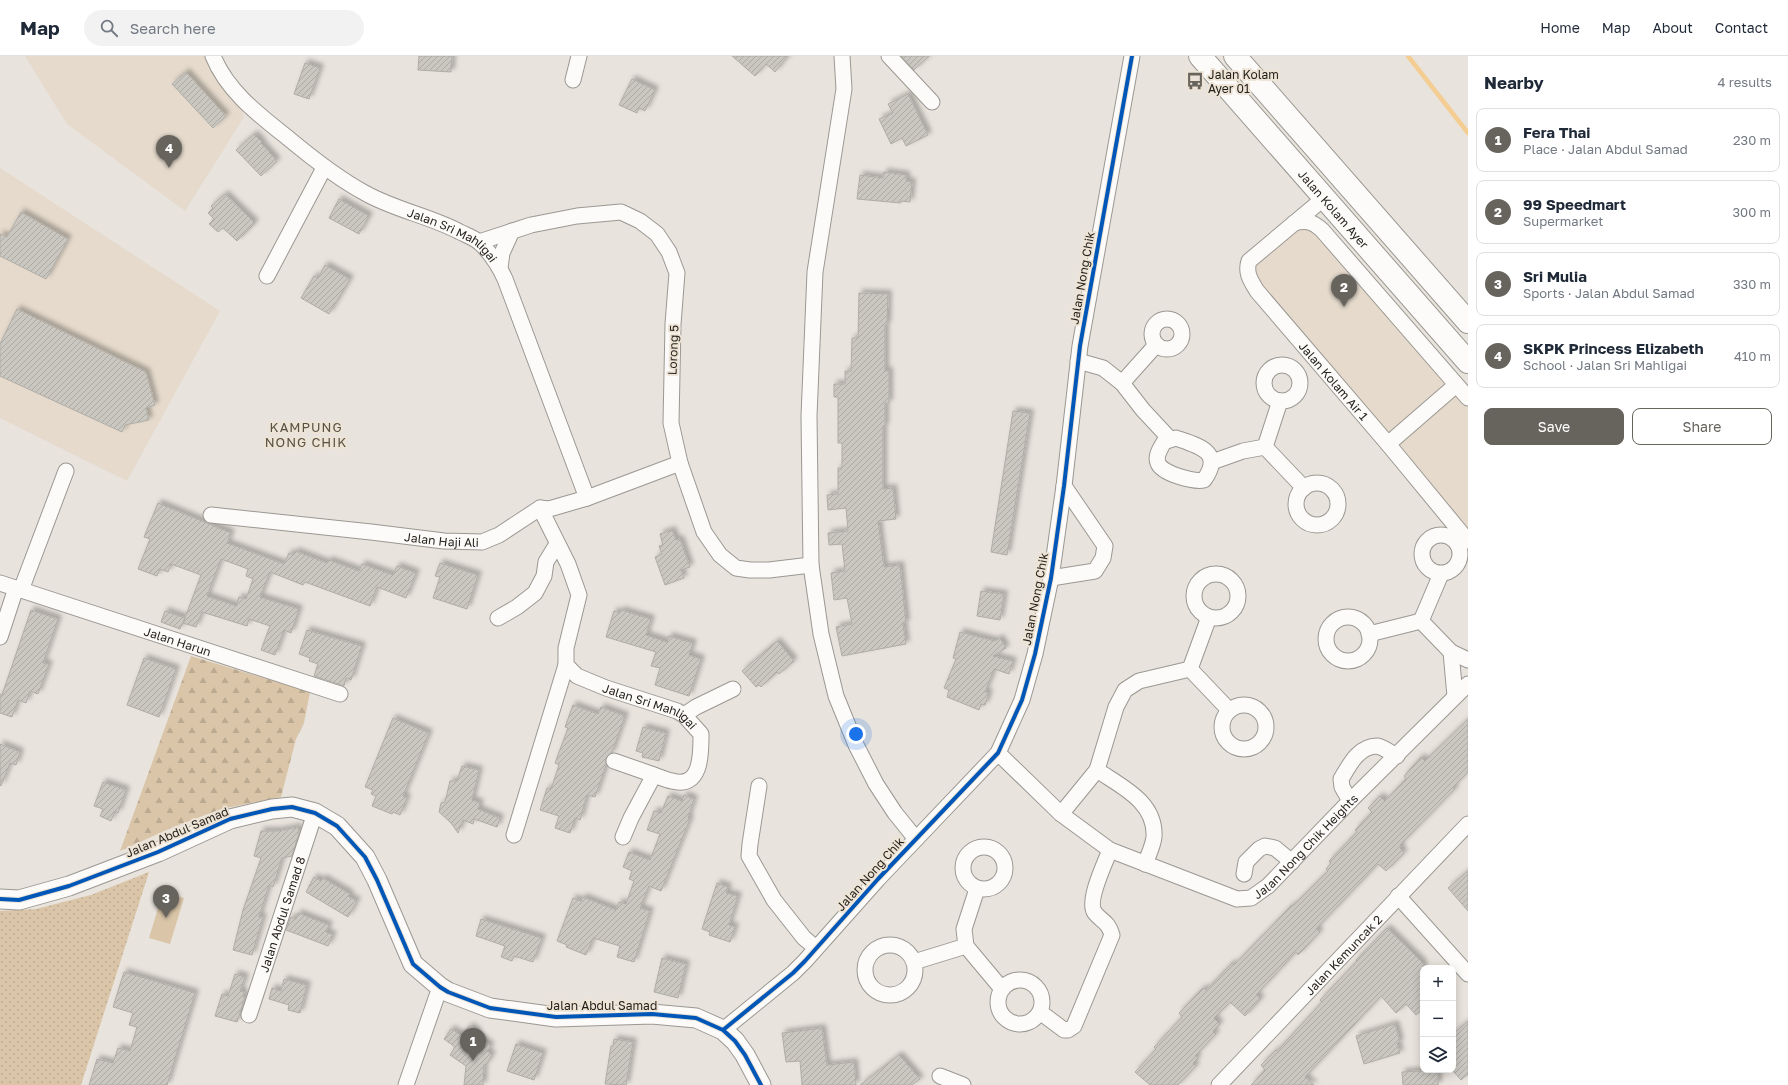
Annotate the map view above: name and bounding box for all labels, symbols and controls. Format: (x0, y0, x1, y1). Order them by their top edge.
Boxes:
search box (84, 10, 364, 46)
text: Map (20, 16, 60, 39)
icon: search (98, 17, 120, 39)
text: Search here (130, 19, 216, 37)
text: Home (1540, 19, 1580, 36)
text: Map (1602, 19, 1630, 36)
text: About (1652, 19, 1693, 36)
text: Contact (1715, 19, 1768, 36)
place label: Jalan Kolam Ayer 01 (1208, 67, 1279, 96)
bus stop icon: Jalan Kolam Ayer 01 (1185, 71, 1205, 91)
text: Nearby (1484, 72, 1544, 93)
text: 4 results (1718, 74, 1772, 90)
text: Fera Thai (1523, 123, 1590, 141)
text: 1 (1495, 132, 1501, 148)
text: 230 m (1733, 132, 1771, 148)
pin: 4 (156, 135, 182, 168)
text: Place · Jalan Abdul Samad (1523, 141, 1688, 157)
street label: Jalan Kolam Ayer (1295, 166, 1372, 251)
text: 99 Speedmart (1523, 195, 1626, 213)
street label: Jalan Sri Mahligai (406, 204, 501, 265)
text: 2 (1494, 204, 1502, 220)
text: 300 m (1733, 204, 1771, 220)
text: Supermarket (1523, 213, 1604, 229)
street label: Jalan Nong Chik (1066, 230, 1098, 326)
text: Sri Mulia (1523, 267, 1587, 285)
pin: 2 (1331, 274, 1357, 307)
text: 3 (1494, 276, 1502, 292)
text: 330 m (1733, 276, 1771, 292)
text: Sports · Jalan Abdul Samad (1523, 285, 1695, 301)
street label: Lorong 5 (665, 325, 681, 375)
street label: Jalan Kolam Air 1 (1296, 338, 1372, 423)
text: SKPK Princess Elizabeth (1523, 339, 1704, 357)
text: 4 (1494, 348, 1502, 364)
text: 410 m (1734, 348, 1771, 364)
text: School · Jalan Sri Mahligai (1523, 357, 1687, 373)
button: Save (1484, 408, 1624, 445)
button: Share (1632, 408, 1772, 445)
district label: KAMPUNG NONG CHIK (265, 419, 347, 450)
street label: Jalan Haji Ali (404, 529, 479, 549)
street label: Jalan Nong Chik (1019, 551, 1051, 647)
street label: Jalan Harun (142, 623, 213, 659)
street label: Jalan Sri Mahligai (601, 680, 700, 732)
your location (846, 724, 866, 744)
street label: Jalan Nong Chik Heights (1250, 790, 1361, 902)
street label: Jalan Abdul Samad (123, 803, 231, 861)
street label: Jalan Nong Chik (833, 834, 907, 914)
street label: Jalan Abdul Samad 8 (256, 854, 308, 974)
pin: 3 (153, 885, 179, 918)
street label: Jalan Kemuncak 2 (1302, 912, 1385, 998)
map controls (1420, 965, 1456, 1073)
button: + (1420, 965, 1456, 1001)
street label: Jalan Abdul Samad (547, 998, 657, 1013)
button: − (1420, 1001, 1456, 1037)
pin: 1 (460, 1028, 486, 1061)
button: layers (1420, 1037, 1456, 1073)

